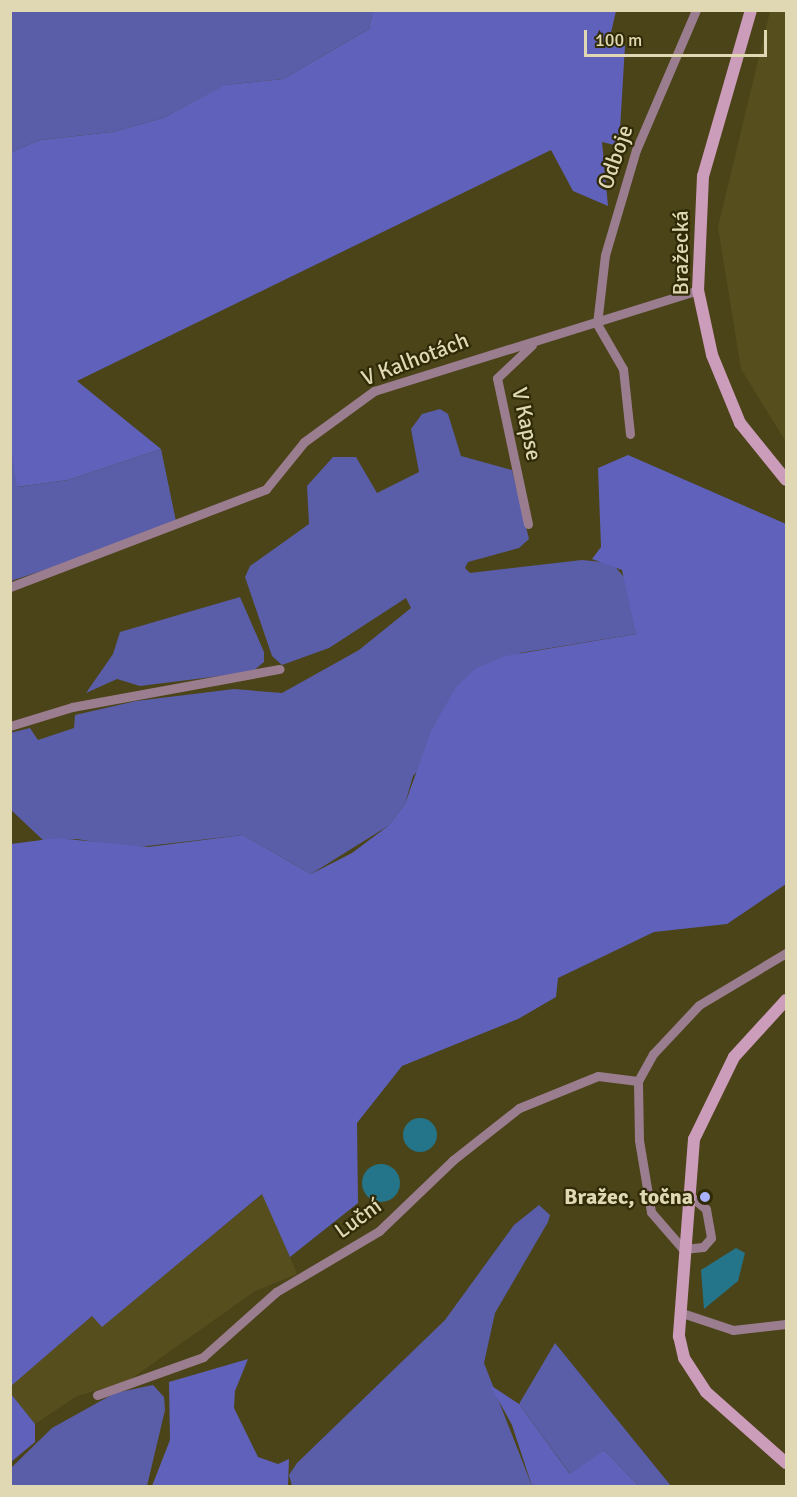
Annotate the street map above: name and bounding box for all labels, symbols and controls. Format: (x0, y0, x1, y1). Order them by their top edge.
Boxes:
scale bar (587, 18, 770, 56)
text: 100 m (595, 29, 642, 51)
street label: Odboje (592, 121, 638, 193)
street label: Bražecká (668, 210, 694, 296)
street label: V Kalhotách (358, 327, 472, 391)
street label: V Kapse (506, 385, 548, 463)
place label: Bražec, točna (564, 1184, 693, 1210)
marker: Bražec, točna (698, 1190, 712, 1204)
street label: Luční (330, 1192, 386, 1244)

